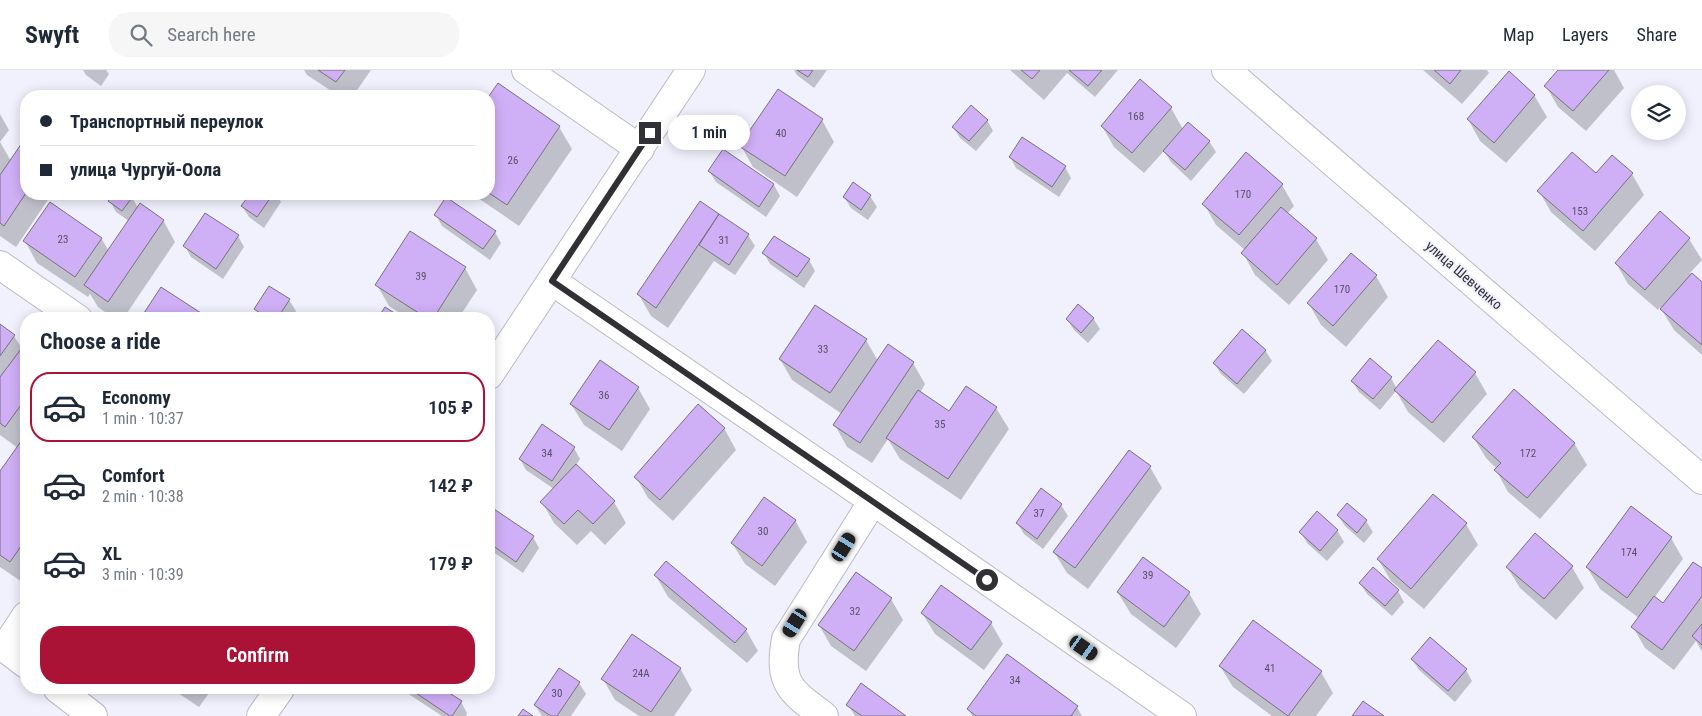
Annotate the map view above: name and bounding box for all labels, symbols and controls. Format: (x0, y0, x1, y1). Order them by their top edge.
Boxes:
search box (109, 12, 459, 57)
text: Swyft (25, 21, 79, 49)
icon: search (127, 21, 155, 49)
text: Search here (167, 23, 256, 46)
text: Map (1503, 24, 1534, 45)
text: Layers (1562, 24, 1609, 45)
text: Share (1637, 24, 1677, 45)
map controls (1631, 85, 1686, 140)
button: layers (1631, 85, 1686, 140)
text: Транспортный переулок (70, 110, 264, 133)
house number: 168 (1128, 110, 1144, 123)
callout: 1 min (668, 116, 750, 150)
route end (639, 122, 661, 144)
text: 1 min (691, 123, 727, 142)
house number: 40 (776, 127, 786, 140)
house number: 26 (508, 154, 518, 167)
text: улица Чургуй-Оола (70, 158, 221, 181)
house number: 170 (1235, 188, 1251, 201)
house number: 153 (1572, 205, 1588, 218)
house number: 23 (58, 233, 68, 246)
house number: 31 (719, 234, 729, 247)
street label: улица Шевченко (1422, 237, 1506, 313)
house number: 39 (416, 270, 426, 283)
house number: 170 (1334, 283, 1350, 296)
text: Choose a ride (40, 329, 161, 354)
house number: 33 (818, 343, 828, 356)
icon: car (42, 385, 87, 430)
text: Economy (102, 386, 171, 409)
house number: 36 (599, 389, 609, 402)
text: 105 ₽ (428, 396, 473, 419)
text: 1 min · 10:37 (102, 409, 184, 428)
house number: 35 (935, 418, 945, 431)
house number: 34 (542, 447, 553, 460)
house number: 172 (1520, 447, 1536, 460)
icon: car (42, 463, 87, 508)
text: Comfort (102, 464, 165, 487)
text: 142 ₽ (428, 474, 473, 497)
text: 2 min · 10:38 (102, 487, 184, 506)
house number: 37 (1034, 507, 1044, 520)
house number: 30 (758, 525, 768, 538)
car (829, 530, 858, 564)
icon: car (42, 541, 87, 586)
text: XL (102, 542, 122, 565)
house number: 174 (1621, 546, 1638, 559)
text: 179 ₽ (428, 552, 473, 575)
text: 3 min · 10:39 (102, 565, 184, 584)
route start (976, 569, 998, 591)
house number: 39 (1143, 569, 1153, 582)
house number: 32 (850, 605, 860, 618)
car (780, 606, 809, 640)
button: Confirm (40, 626, 475, 684)
car (1067, 633, 1100, 663)
house number: 41 (1265, 662, 1275, 675)
house number: 24А (632, 667, 650, 680)
house number: 34 (1010, 674, 1021, 687)
house number: 30 (552, 687, 562, 700)

